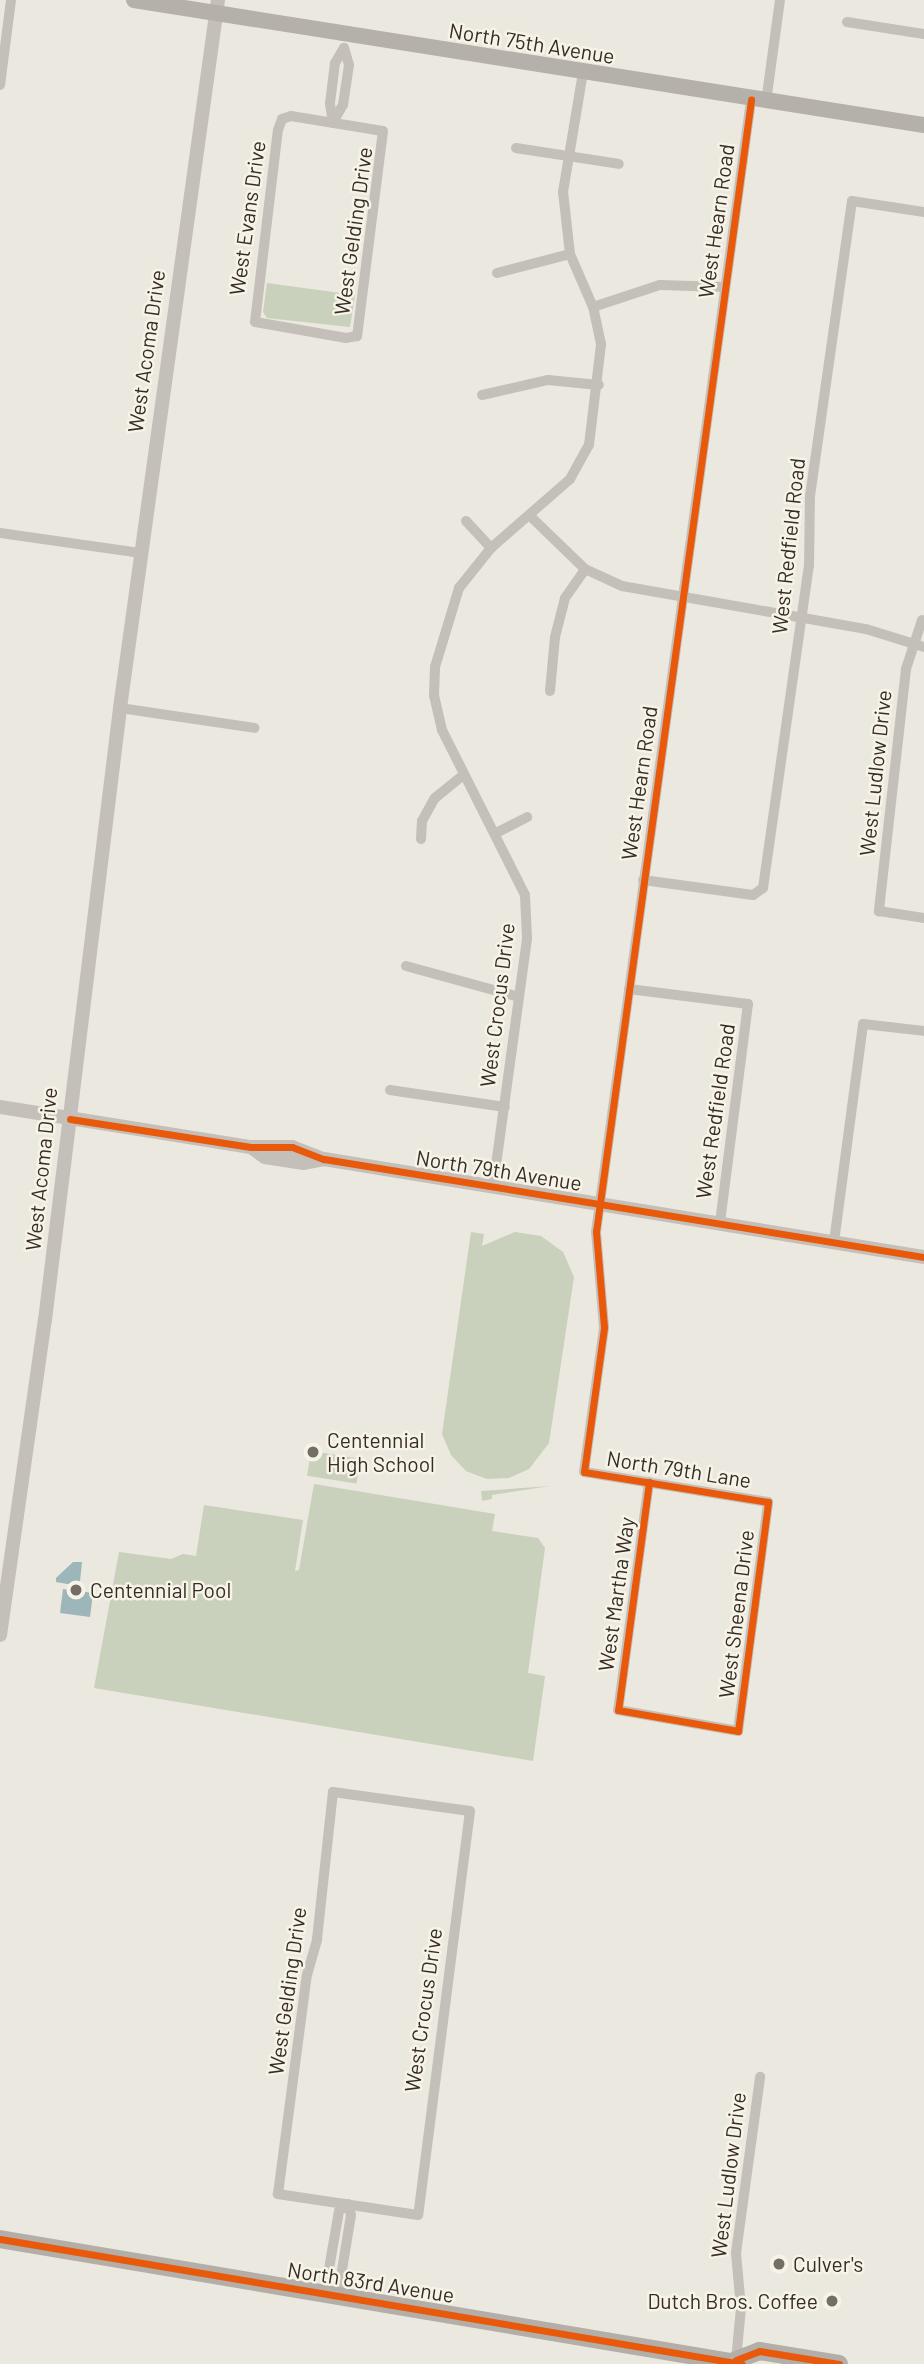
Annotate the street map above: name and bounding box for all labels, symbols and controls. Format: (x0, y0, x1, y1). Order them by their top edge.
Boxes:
street label: North 75th Avenue (447, 17, 617, 69)
street label: West Evans Drive (224, 139, 270, 297)
street label: West Hearn Road (693, 142, 739, 300)
street label: West Gelding Drive (329, 145, 377, 317)
street label: West Acoma Drive (122, 268, 170, 434)
street label: West Redfield Road (766, 457, 810, 635)
street label: West Ludlow Drive (854, 689, 896, 857)
street label: West Hearn Road (616, 704, 662, 862)
street label: West Crocus Drive (474, 921, 520, 1089)
street label: West Redfield Road (690, 1022, 740, 1200)
street label: West Acoma Drive (20, 1086, 62, 1252)
street label: North 79th Avenue (414, 1144, 584, 1196)
place label: Centennial High School (327, 1427, 435, 1477)
marker: Centennial High School (305, 1444, 321, 1460)
street label: North 79th Lane (605, 1445, 753, 1493)
street label: West Martha Way (593, 1515, 639, 1673)
street label: West Sheena Drive (713, 1528, 759, 1700)
place label: Centennial Pool (90, 1577, 231, 1603)
marker: Centennial Pool (68, 1582, 84, 1598)
street label: West Gelding Drive (263, 1905, 311, 2077)
street label: West Crocus Drive (399, 1926, 447, 2094)
street label: West Ludlow Drive (705, 2091, 751, 2259)
place label: Culver's (793, 2251, 863, 2277)
street label: North 83rd Avenue (286, 2256, 456, 2308)
marker: Culver's (771, 2256, 787, 2272)
place label: Dutch Bros. Coffee (648, 2288, 818, 2314)
marker: Dutch Bros. Coffee (824, 2293, 840, 2309)

